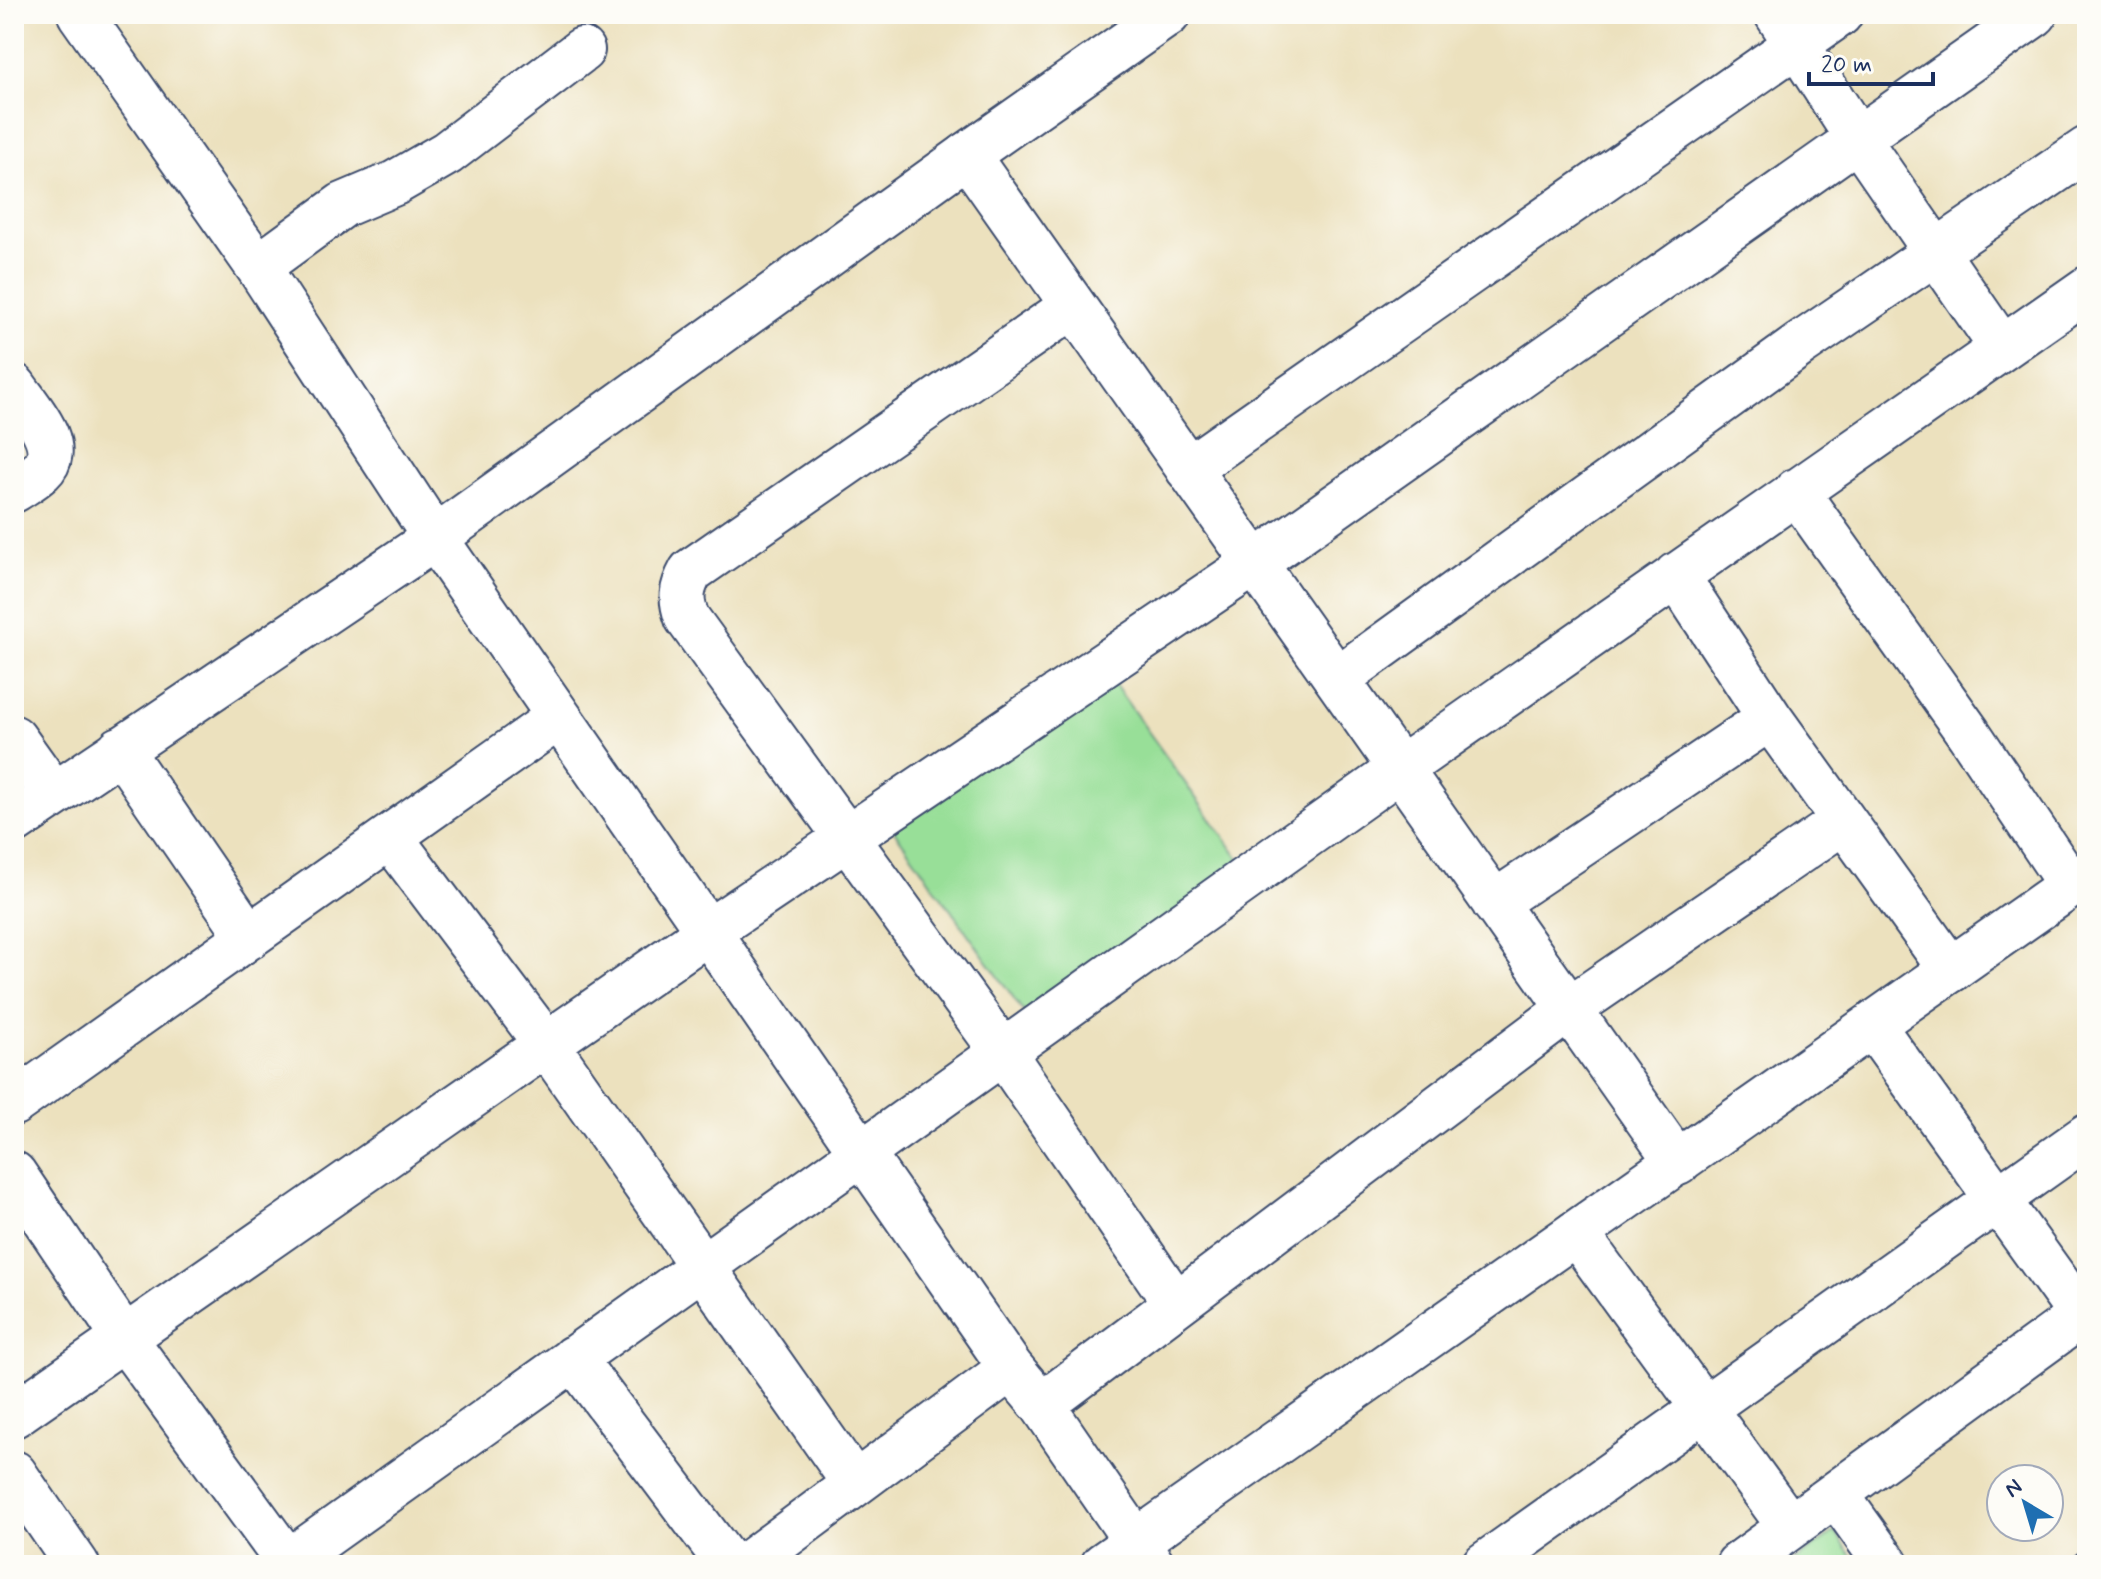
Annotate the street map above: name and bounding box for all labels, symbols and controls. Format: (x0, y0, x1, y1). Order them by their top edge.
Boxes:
scale bar (1809, 36, 1933, 86)
text: 20 m (1821, 50, 1872, 81)
north arrow (1985, 1463, 2065, 1543)
text: N (2000, 1473, 2028, 1504)

